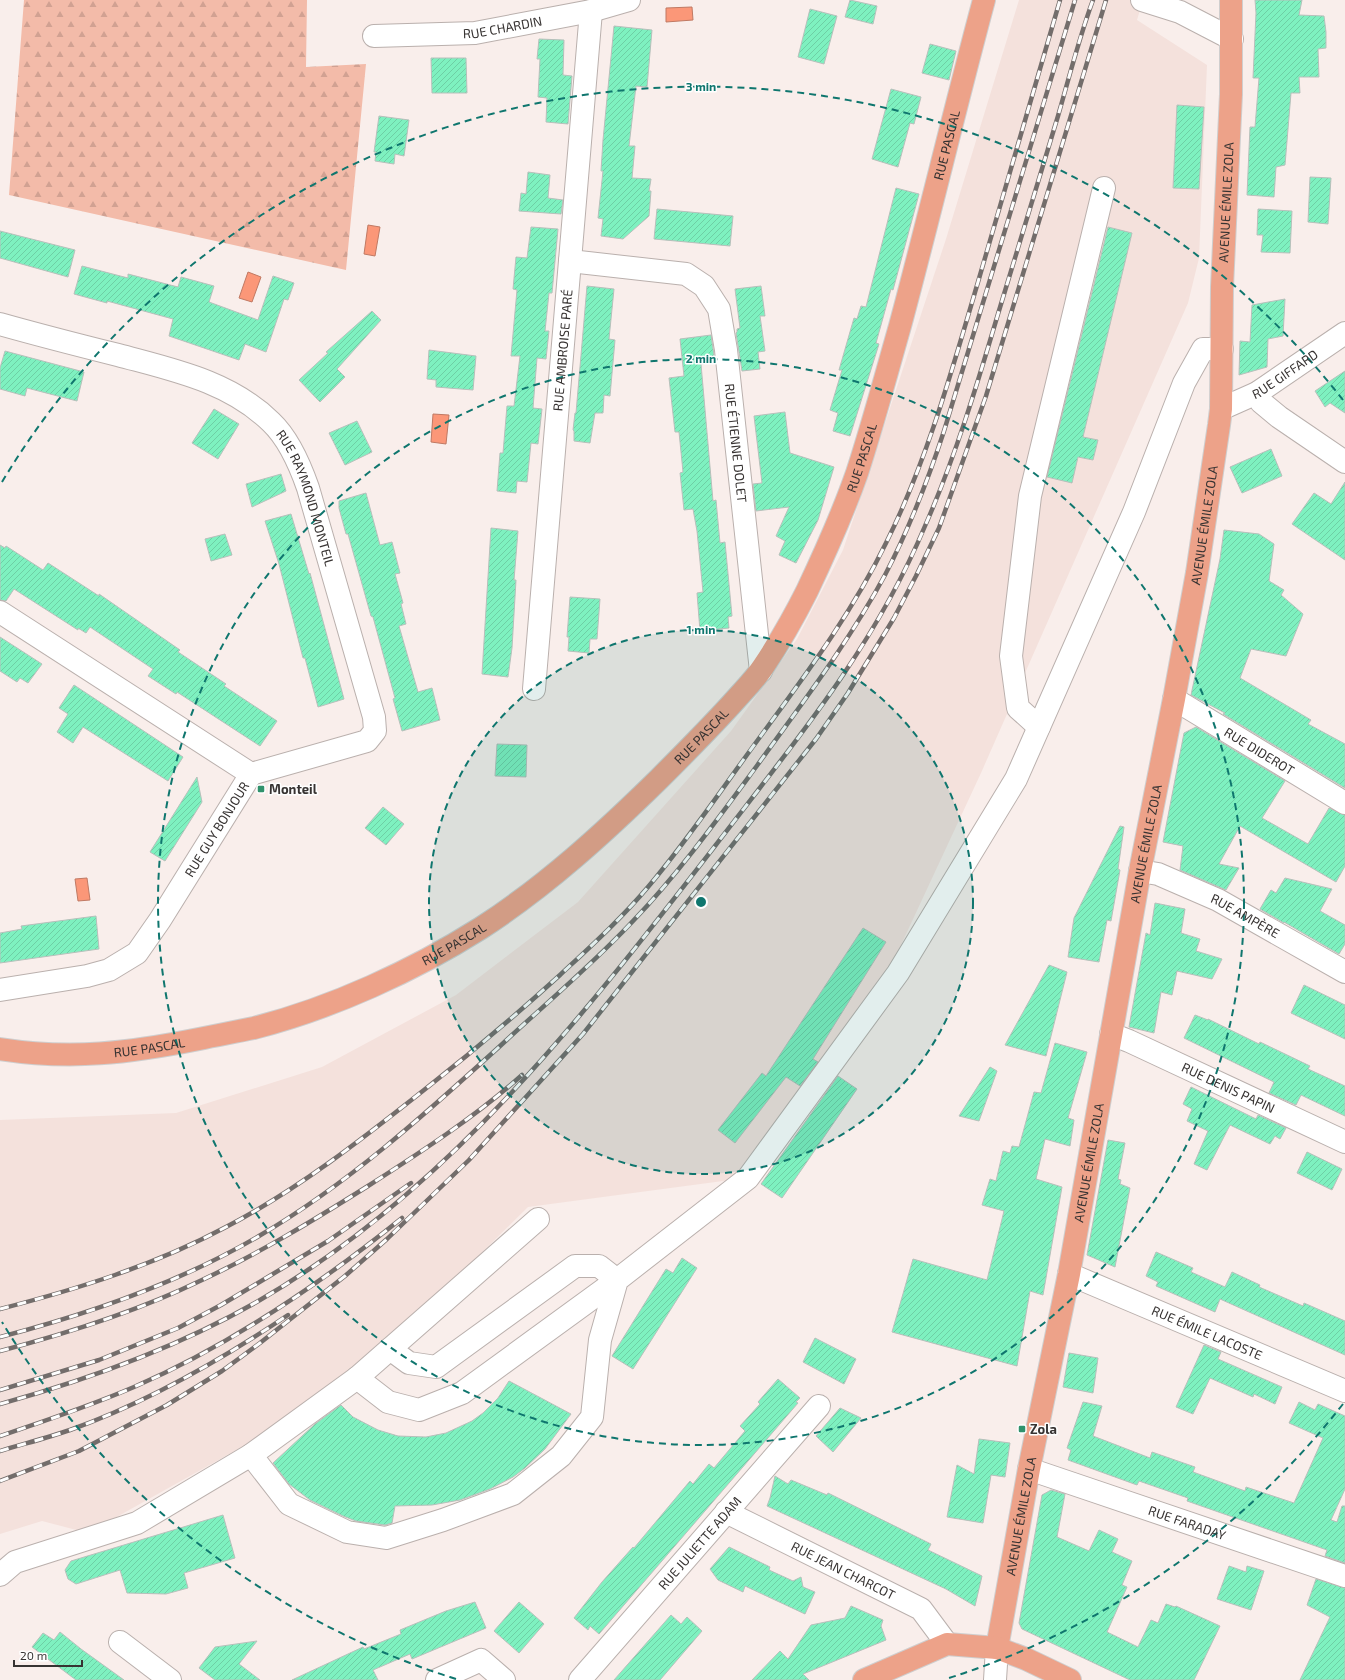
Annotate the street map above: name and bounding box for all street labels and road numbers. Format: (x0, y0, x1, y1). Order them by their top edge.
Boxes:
street label: RUE CHARDIN (463, 12, 543, 42)
street label: RUE PASCAL (930, 108, 963, 182)
street label: AVENUE ÉMILE ZOLA (1215, 142, 1237, 263)
street label: RUE AMBROISE PARÉ (549, 288, 576, 412)
street label: RUE GIFFARD (1249, 346, 1321, 402)
street label: RUE ÉTIENNE DOLET (722, 383, 751, 504)
street label: RUE PASCAL (843, 421, 880, 494)
street label: RUE RAYMOND MONTEIL (273, 426, 338, 568)
street label: AVENUE ÉMILE ZOLA (1187, 464, 1221, 586)
street label: RUE PASCAL (670, 705, 732, 767)
street label: RUE DIDEROT (1222, 724, 1298, 779)
street label: RUE GUY BONJOUR (181, 778, 252, 880)
street label: AVENUE ÉMILE ZOLA (1126, 783, 1165, 904)
street label: RUE AMPÈRE (1209, 890, 1282, 941)
street label: RUE PASCAL (419, 919, 489, 969)
street label: RUE PASCAL (113, 1034, 186, 1060)
street label: RUE DENIS PAPIN (1179, 1059, 1278, 1116)
street label: AVENUE ÉMILE ZOLA (1070, 1102, 1107, 1223)
street label: RUE ÉMILE LACOSTE (1149, 1302, 1265, 1363)
street label: AVENUE ÉMILE ZOLA (1002, 1455, 1039, 1577)
street label: RUE JULIETTE ADAM (655, 1493, 745, 1593)
street label: RUE FARADAY (1146, 1502, 1229, 1543)
street label: RUE JEAN CHARCOT (789, 1538, 898, 1603)

